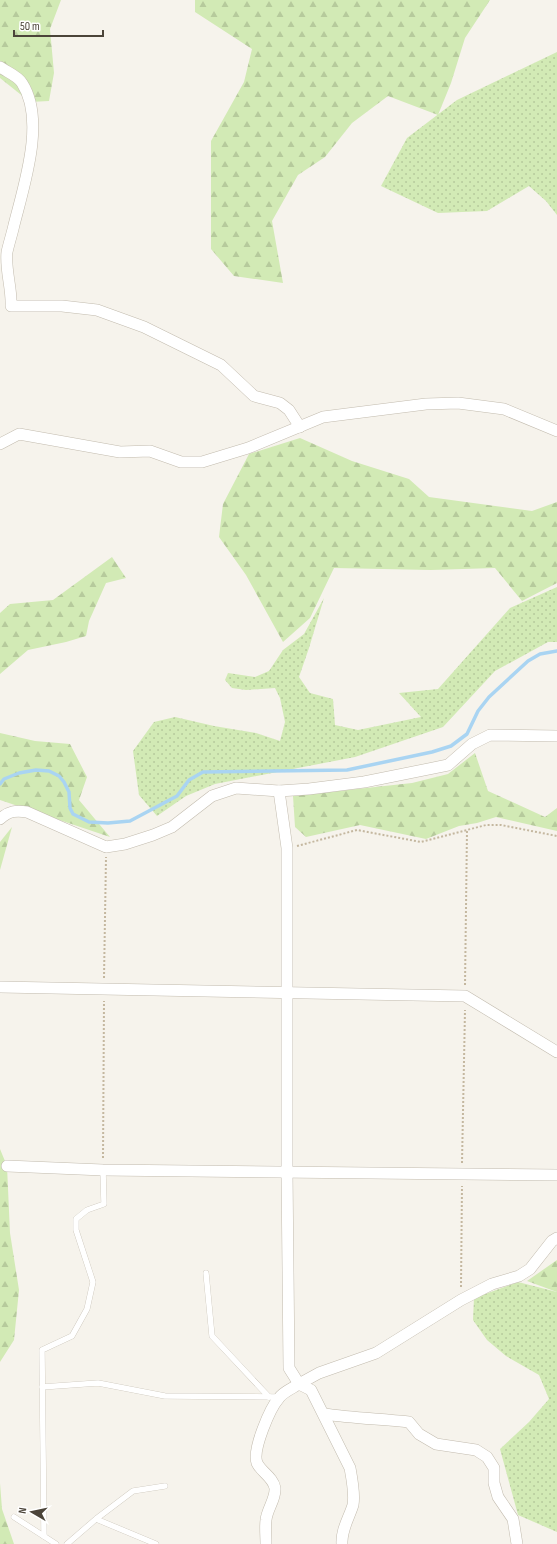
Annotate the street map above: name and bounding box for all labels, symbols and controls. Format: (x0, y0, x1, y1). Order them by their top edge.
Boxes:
scale bar (14, 12, 103, 38)
text: 50 m (20, 19, 40, 34)
north arrow (12, 1492, 52, 1532)
text: N (16, 1506, 30, 1514)

